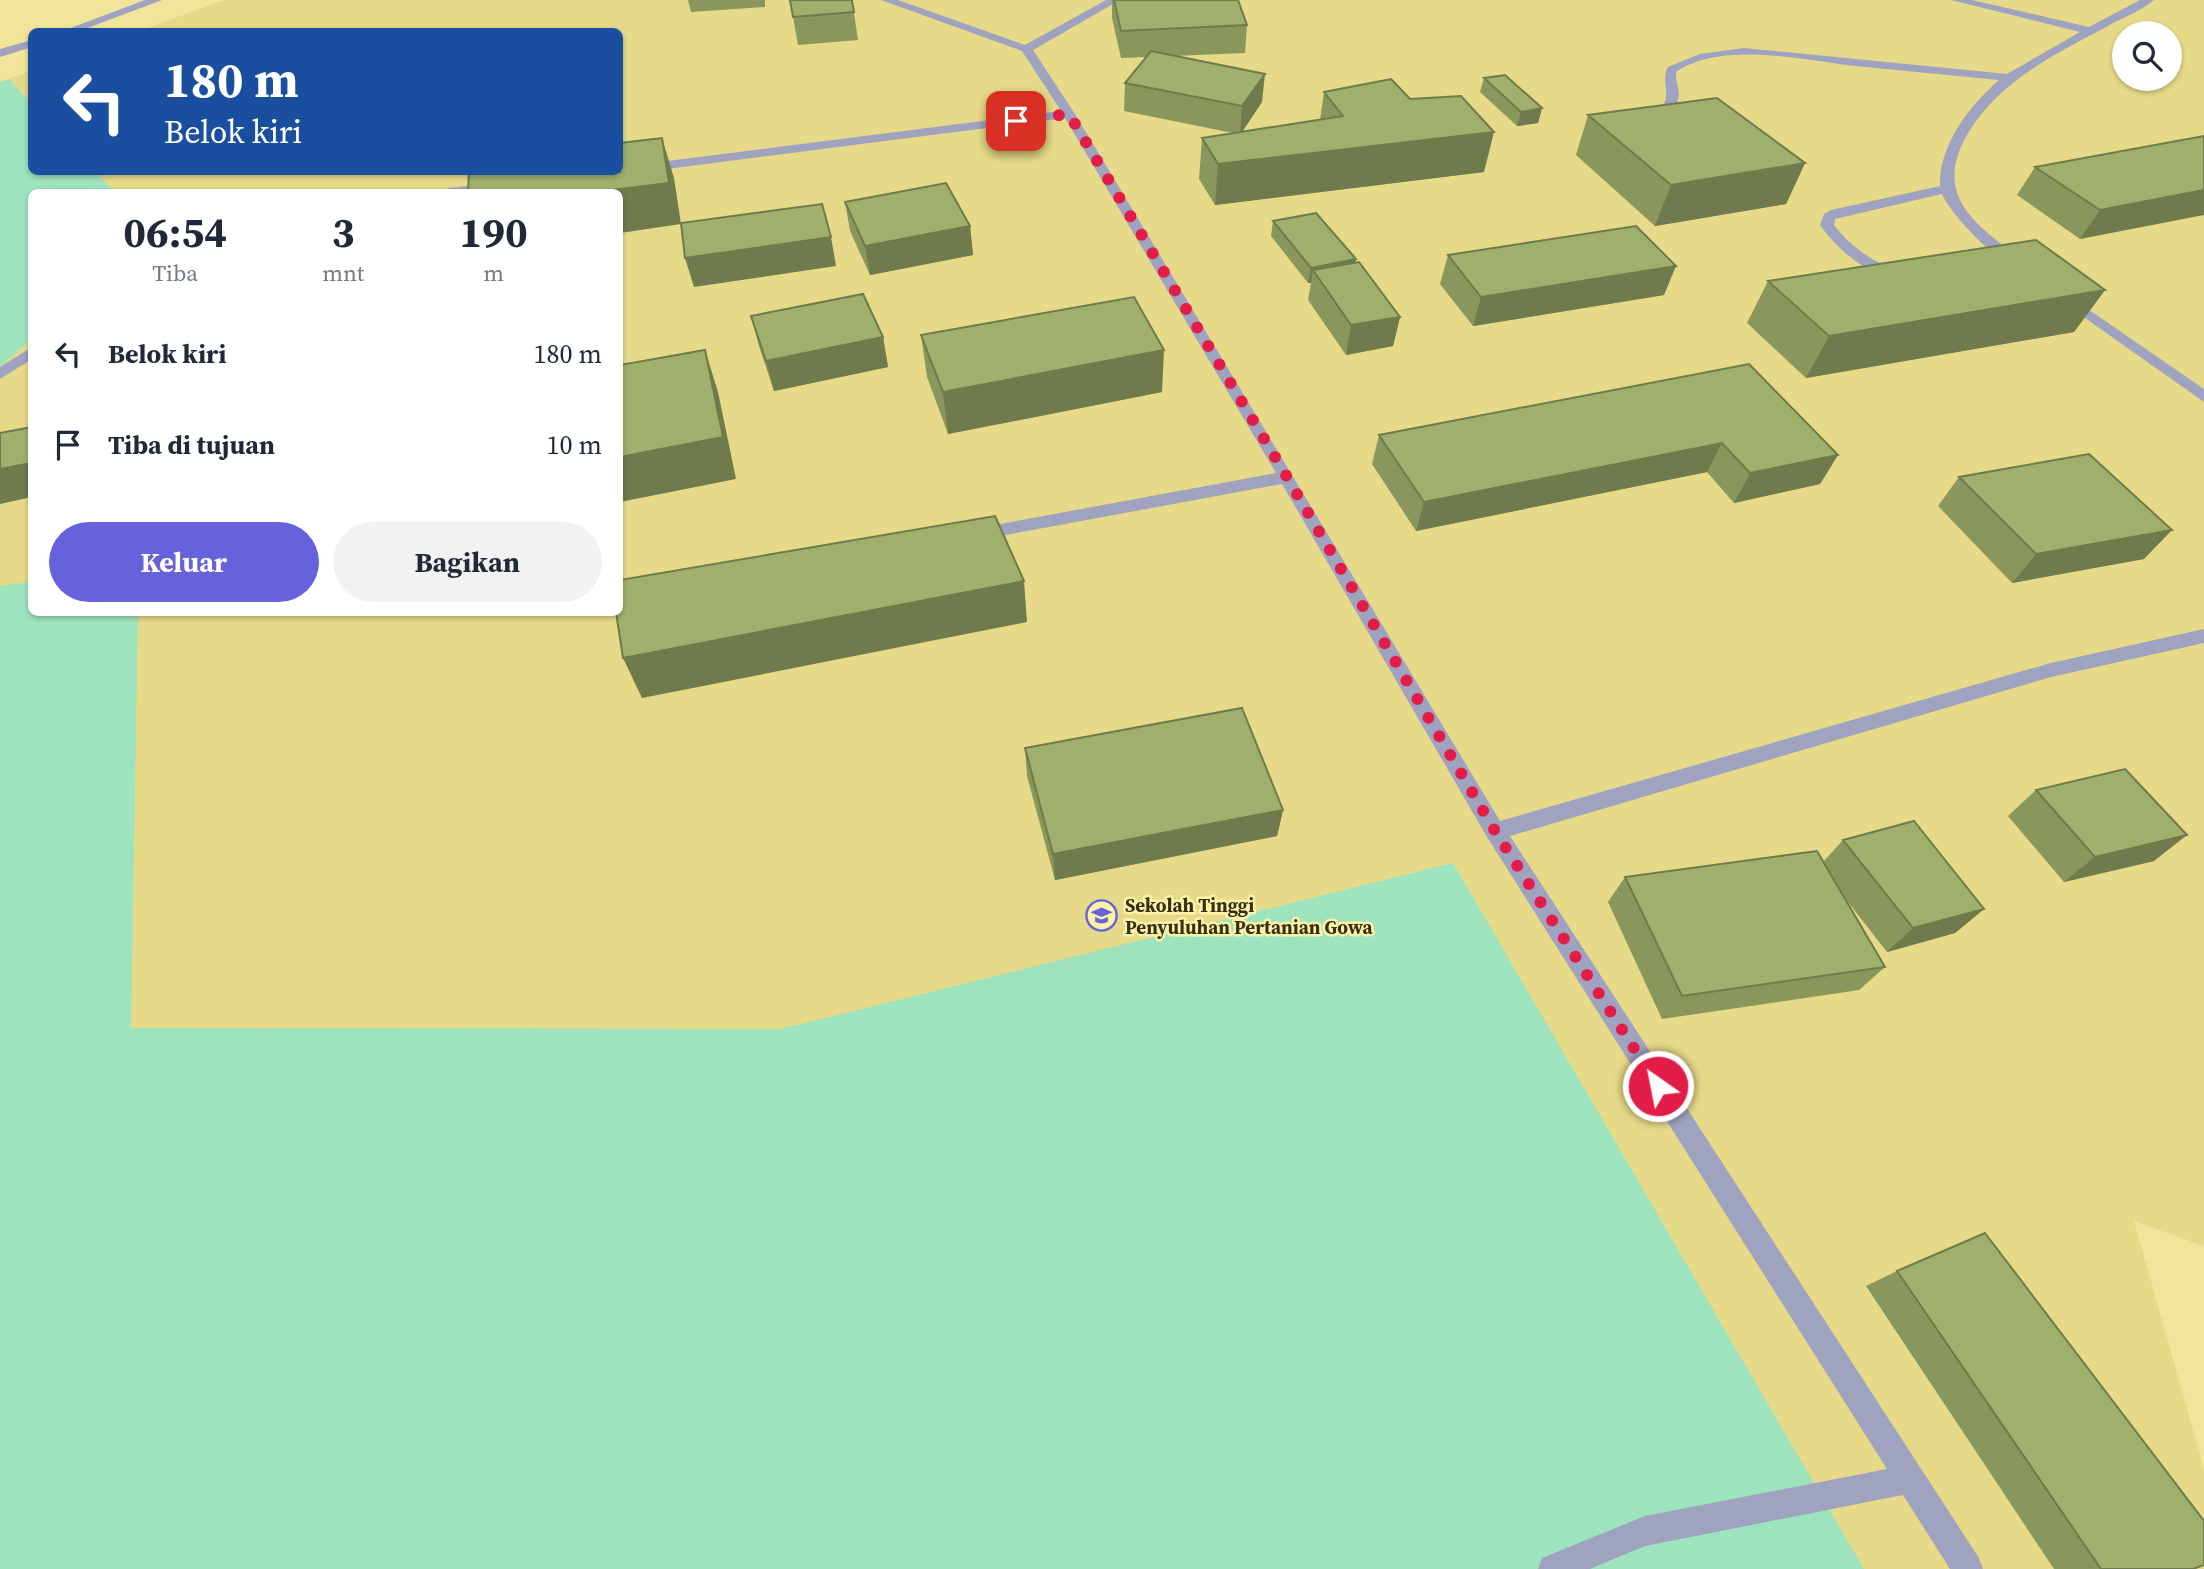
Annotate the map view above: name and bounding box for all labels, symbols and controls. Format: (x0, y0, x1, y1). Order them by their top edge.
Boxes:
map controls (2112, 21, 2182, 91)
button: search (2112, 21, 2182, 91)
text: 180 m (164, 46, 299, 113)
icon: left (49, 56, 140, 147)
pin (986, 91, 1046, 151)
icon: arrive (997, 102, 1035, 140)
text: Belok kiri (164, 110, 302, 154)
text: 06:54 (123, 203, 227, 261)
text: 3 (332, 203, 355, 261)
text: 190 (459, 203, 528, 261)
text: Tiba (152, 257, 198, 289)
text: mnt (322, 257, 364, 289)
text: m (483, 257, 504, 289)
icon: left (49, 335, 87, 373)
text: Belok kiri (108, 336, 226, 372)
text: 180 m (534, 336, 602, 372)
icon: arrive (49, 426, 87, 464)
text: Tiba di tujuan (108, 427, 275, 463)
text: 10 m (547, 427, 602, 463)
button: Keluar (49, 522, 319, 602)
button: Bagikan (333, 522, 602, 602)
place label: Sekolah Tinggi Penyuluhan Pertanian Gowa (1125, 892, 1373, 940)
school or university icon: Sekolah Tinggi Penyuluhan Pertanian Gowa (1085, 899, 1119, 933)
position arrow (1621, 1049, 1695, 1123)

